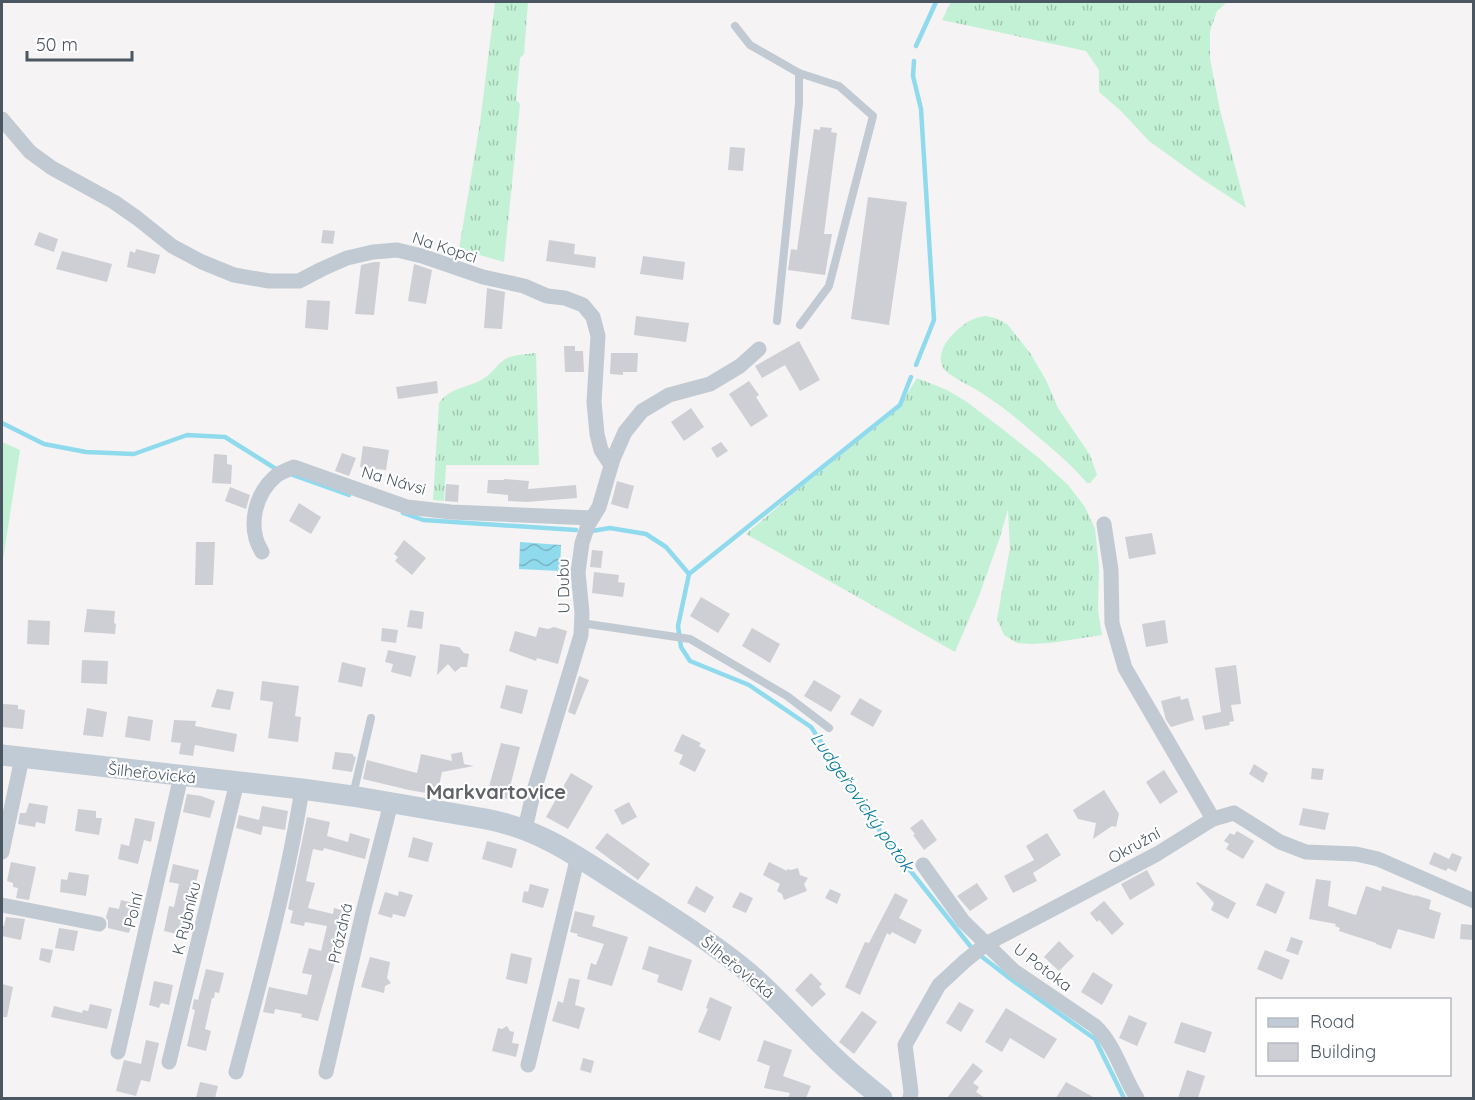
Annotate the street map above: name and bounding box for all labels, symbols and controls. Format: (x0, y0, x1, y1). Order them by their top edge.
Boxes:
scale bar (27, 24, 132, 62)
text: 50 m (36, 33, 78, 56)
street label: Na Kopci (410, 227, 480, 267)
street label: Na Návsi (359, 461, 429, 499)
street label: U Dubu (553, 558, 573, 614)
water label: Ludgeřovický potok (806, 727, 920, 877)
street label: Šilheřovická (107, 758, 197, 788)
district label: Markvartovice (426, 779, 566, 804)
street label: Okružní (1104, 822, 1164, 867)
street label: K Rybníku (167, 879, 205, 957)
street label: Polní (119, 890, 147, 929)
street label: Prázdná (323, 901, 357, 965)
street label: Šilheřovická (697, 931, 779, 1003)
street label: U Potoka (1010, 939, 1076, 995)
legend (1256, 998, 1451, 1076)
text: Road (1310, 1010, 1355, 1033)
text: Building (1310, 1040, 1376, 1063)

